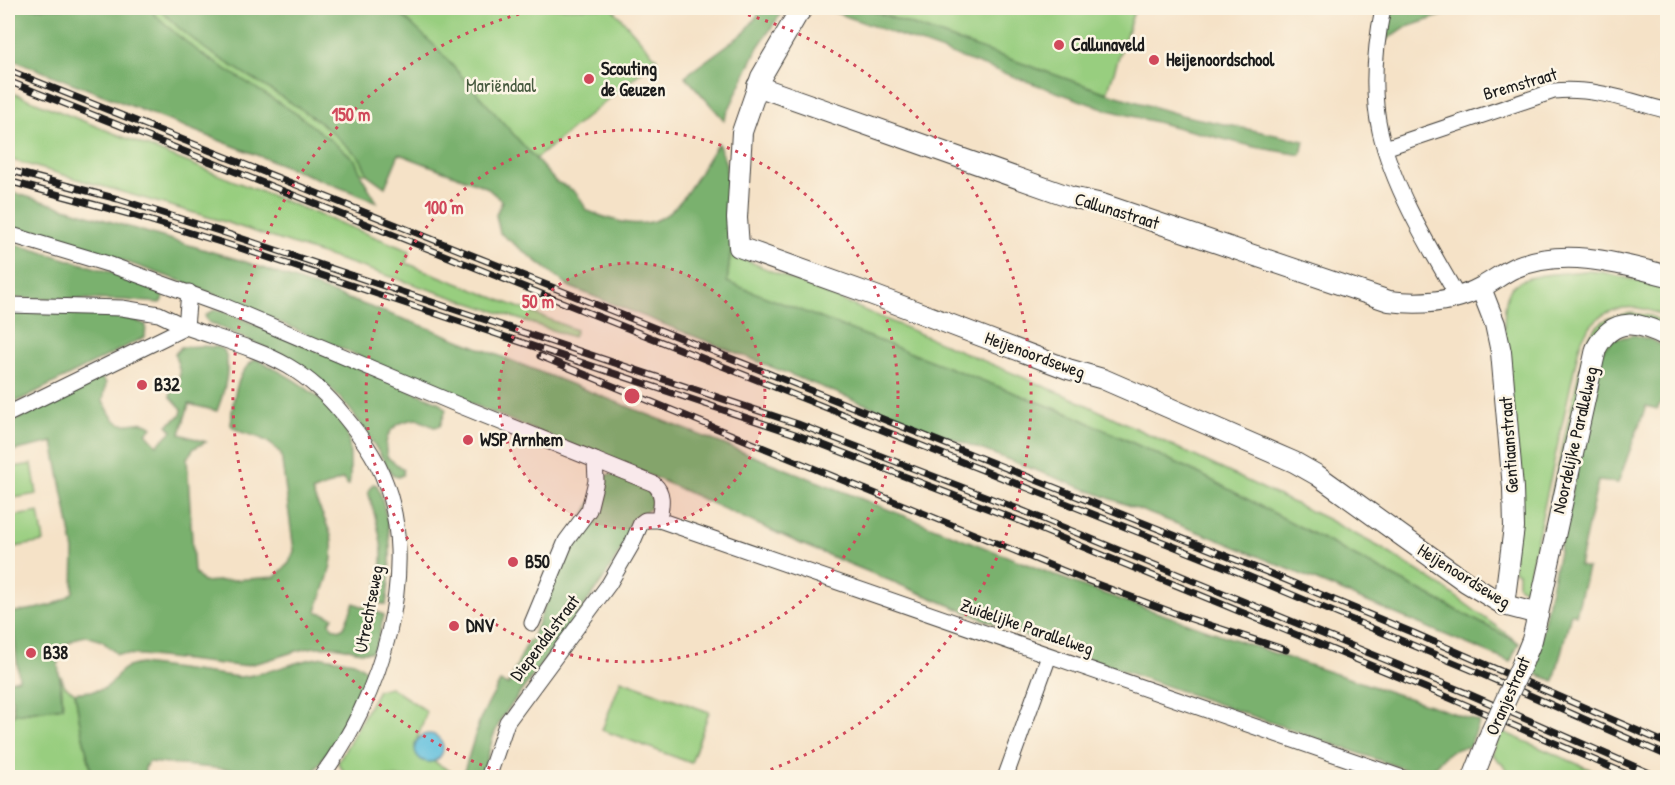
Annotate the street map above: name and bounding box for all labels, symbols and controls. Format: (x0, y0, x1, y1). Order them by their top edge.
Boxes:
place label: Callunaveld (1071, 32, 1144, 57)
marker: Callunaveld (1052, 38, 1066, 52)
place label: Heijenoordschool (1166, 47, 1276, 72)
marker: Heijenoordschool (1147, 53, 1161, 67)
place label: Scouting de Geuzen (601, 56, 665, 102)
street label: Bremstraat (1480, 61, 1561, 106)
marker: Scouting de Geuzen (582, 72, 596, 86)
park label: Mariëndaal (466, 73, 536, 98)
text: 150 m (332, 102, 370, 127)
street label: Callunastraat (1072, 186, 1163, 235)
text: 100 m (424, 195, 464, 220)
text: 50 m (522, 289, 554, 314)
street label: Heijenoordseweg (981, 325, 1089, 384)
street label: Noordelijke Parallelweg (1545, 364, 1604, 516)
place label: B32 (154, 372, 180, 397)
marker: B32 (135, 378, 149, 392)
centre of rings (622, 386, 642, 406)
street label: Gentiaanstraat (1493, 395, 1524, 494)
place label: WSP Arnhem (480, 427, 563, 452)
marker: WSP Arnhem (461, 433, 475, 447)
street label: Heijenoordseweg (1413, 537, 1516, 614)
place label: B50 (525, 549, 550, 574)
marker: B50 (506, 555, 520, 569)
street label: Utrechtseweg (348, 563, 389, 655)
street label: Diependalstraat (504, 589, 586, 686)
street label: Zuidelijke Parallelweg (957, 592, 1097, 661)
place label: DNV (466, 613, 495, 638)
marker: DNV (447, 619, 461, 633)
place label: B38 (43, 640, 68, 665)
marker: B38 (24, 646, 38, 660)
street label: Oranjestraat (1479, 652, 1536, 739)

